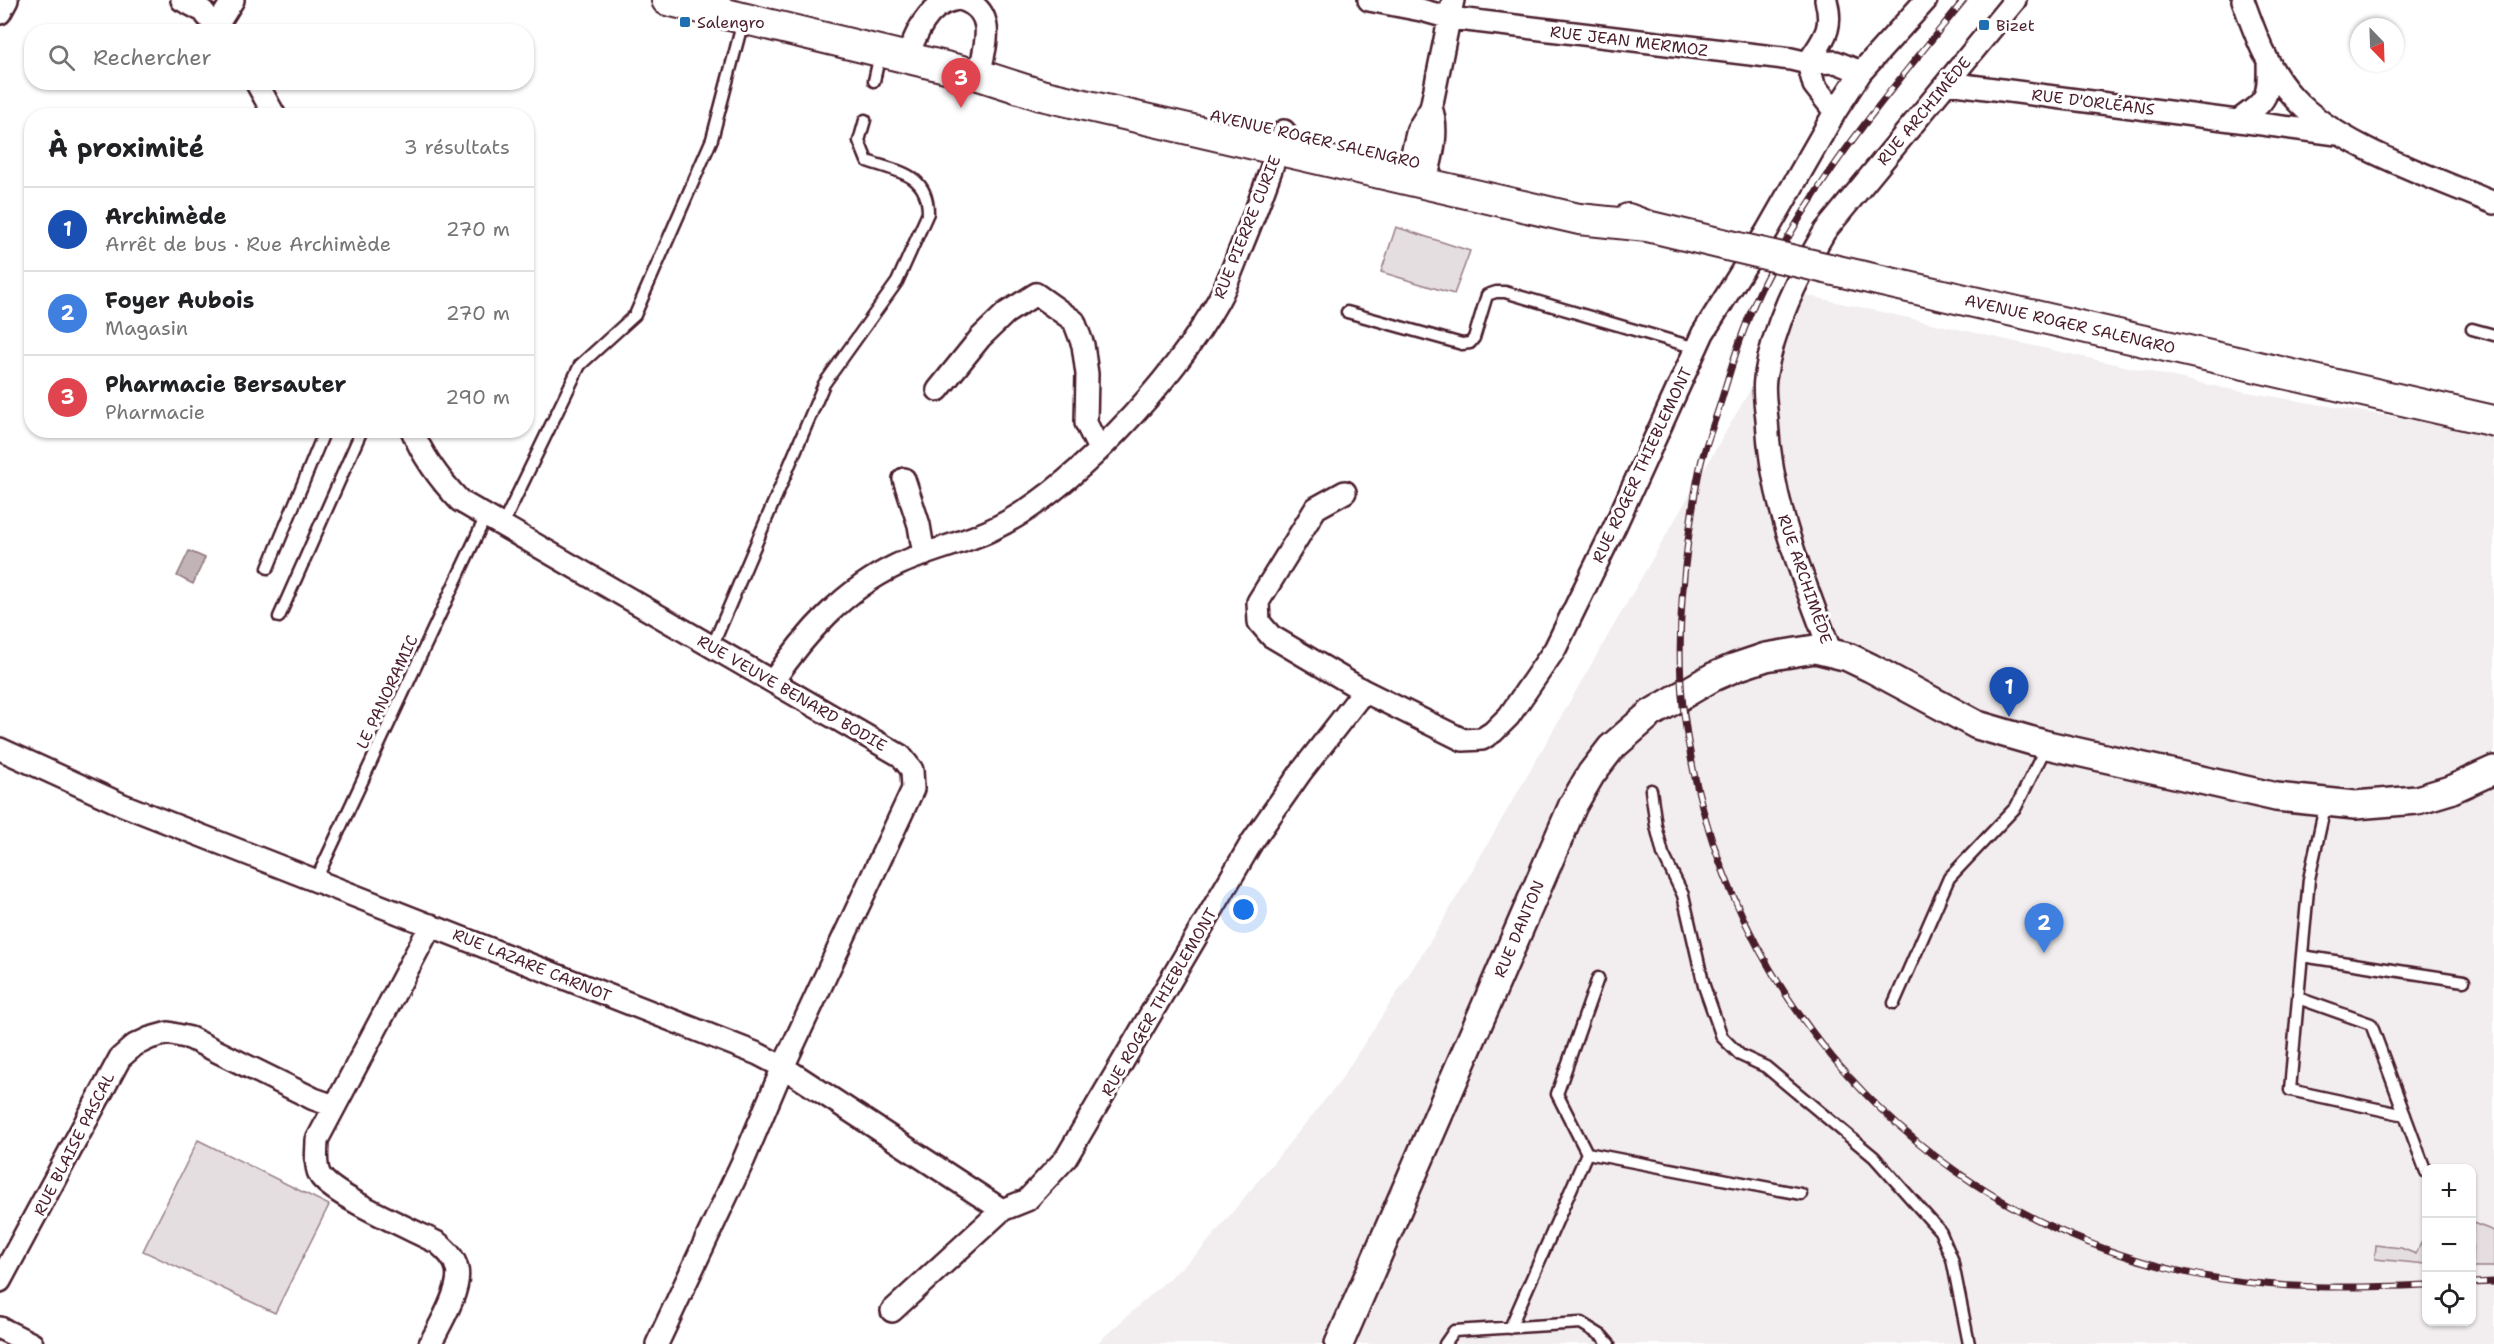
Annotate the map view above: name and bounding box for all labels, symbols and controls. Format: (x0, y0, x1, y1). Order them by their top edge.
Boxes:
place label: Salengro (697, 12, 765, 33)
marker: Salengro (678, 15, 692, 29)
place label: Bizet (1996, 15, 2035, 36)
marker: Bizet (1977, 18, 1991, 32)
north arrow (2350, 18, 2404, 72)
street label: RUE JEAN MERMOZ (1549, 21, 1709, 61)
search box (24, 24, 534, 90)
icon: search (45, 41, 78, 74)
text: Rechercher (93, 43, 212, 72)
street label: RUE ARCHIMÈDE (1872, 52, 1976, 170)
pin: 3 (942, 58, 980, 108)
street label: RUE D'ORLÉANS (2030, 84, 2156, 120)
street label: AVENUE ROGER SALENGRO (1208, 105, 1422, 173)
text: À proximité (48, 130, 204, 165)
text: 3 résultats (404, 134, 510, 160)
street label: RUE PIERRE CURIE (1209, 152, 1285, 302)
text: Archimède (105, 202, 227, 231)
text: 1 (63, 216, 72, 242)
text: 270 m (446, 216, 510, 242)
text: Arrêt de bus · Rue Archimède (105, 231, 391, 257)
text: Foyer Aubois (105, 286, 254, 315)
street label: AVENUE ROGER SALENGRO (1963, 290, 2177, 358)
text: 2 (61, 300, 75, 326)
text: 270 m (446, 300, 510, 326)
text: Magasin (105, 315, 188, 341)
street label: RUE ROGER THIEBLEMONT (1587, 364, 1697, 566)
text: Pharmacie Bersauter (105, 370, 346, 399)
text: 3 (61, 384, 75, 410)
text: 290 m (445, 384, 510, 410)
text: Pharmacie (105, 399, 205, 425)
street label: RUE ARCHIMÈDE (1773, 511, 1837, 647)
street label: RUE VEUVE BENARD BODIE (693, 630, 891, 756)
street label: LE PANORAMIC (351, 632, 423, 752)
pin: 1 (1990, 668, 2028, 717)
street label: RUE DANTON (1489, 877, 1549, 981)
your location (1229, 895, 1258, 924)
street label: RUE ROGER THIEBLEMONT (1097, 904, 1222, 1100)
pin: 2 (2024, 904, 2064, 953)
street label: RUE LAZARE CARNOT (450, 924, 615, 1007)
street label: RUE BLAISE PASCAL (29, 1069, 119, 1219)
map controls (2422, 1164, 2476, 1326)
button: + (2422, 1164, 2476, 1218)
button: − (2422, 1218, 2476, 1272)
button: locate (2422, 1272, 2476, 1326)

